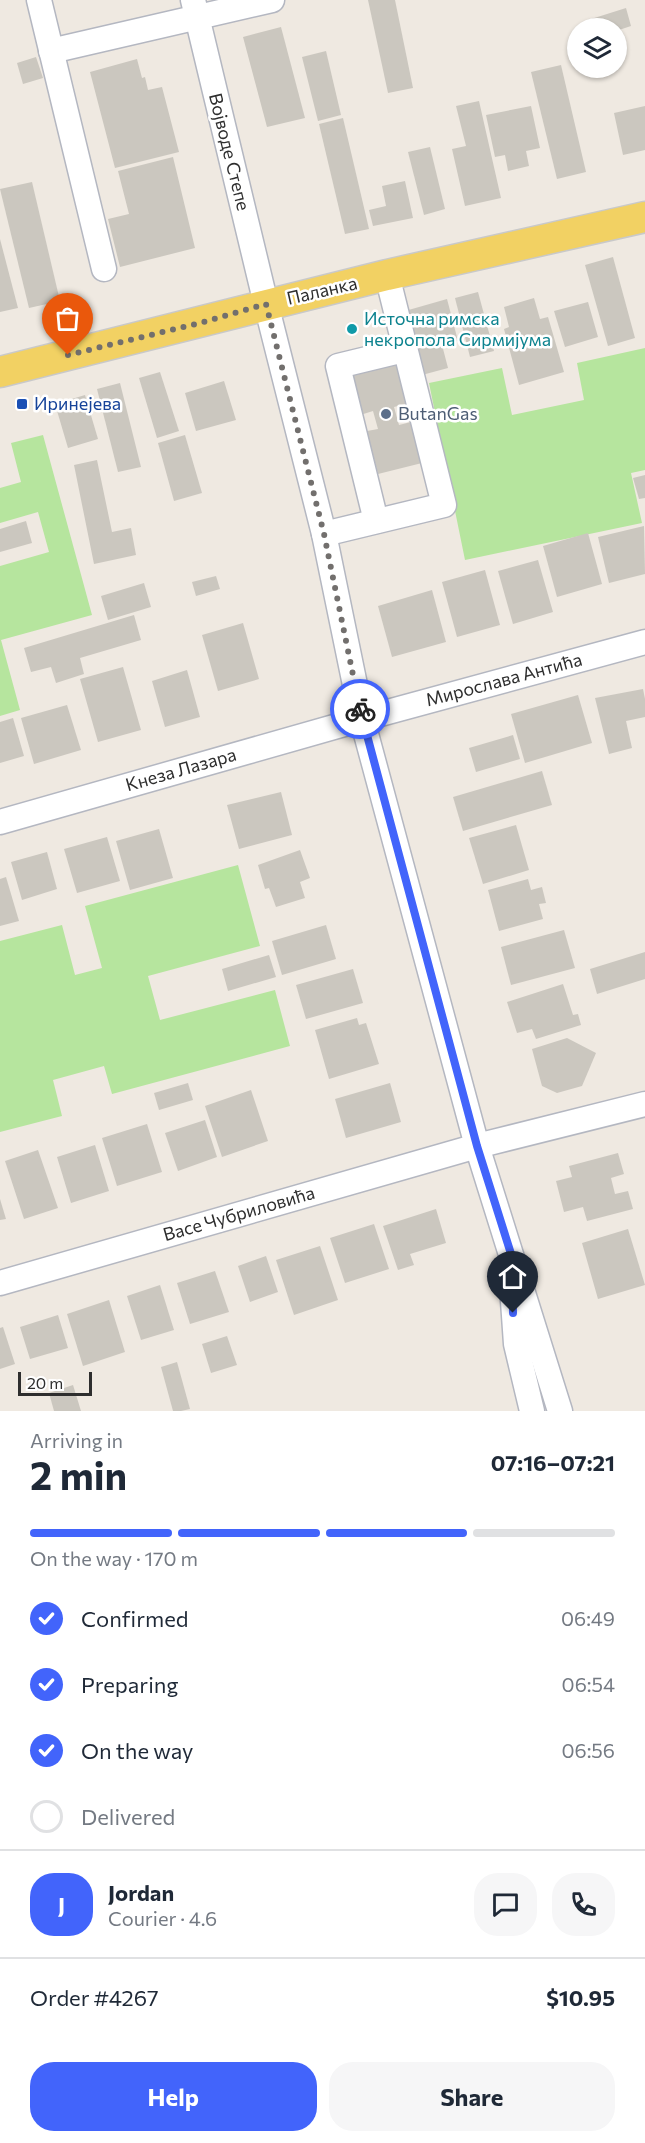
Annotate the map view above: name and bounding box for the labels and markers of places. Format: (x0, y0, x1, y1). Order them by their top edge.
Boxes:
pin (42, 293, 93, 355)
place label: Источна римска некропола Сирмијума (364, 307, 551, 350)
marker: Источна римска некропола Сирмијума (345, 322, 359, 336)
place label: Иринејева (34, 392, 121, 414)
marker: Иринејева (15, 397, 29, 411)
place label: ButanGas (398, 402, 478, 424)
marker: ButanGas (379, 407, 393, 421)
pin (487, 1251, 538, 1313)

